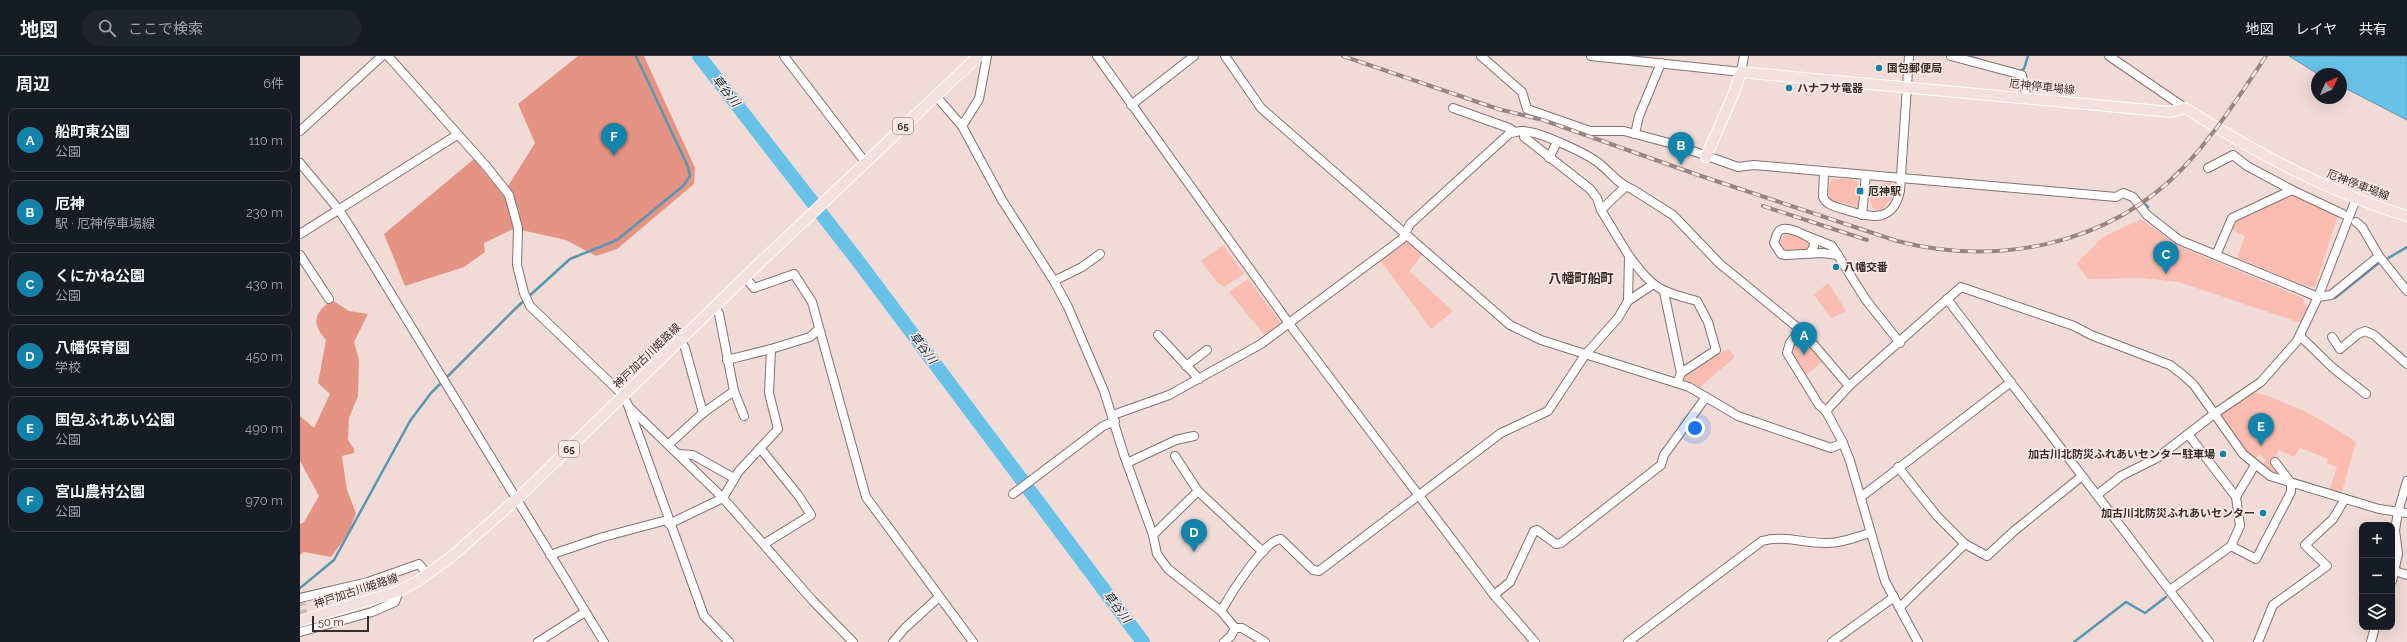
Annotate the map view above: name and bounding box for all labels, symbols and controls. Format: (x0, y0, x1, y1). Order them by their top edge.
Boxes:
search box (82, 10, 362, 46)
icon: search (96, 17, 118, 39)
text: 地図 (20, 18, 58, 40)
text: ここで検索 (128, 20, 203, 38)
text: 地図 (2245, 21, 2273, 37)
text: レイヤ (2295, 21, 2337, 37)
text: 共有 (2359, 21, 2387, 37)
place label: 国包郵便局 (1887, 62, 1942, 75)
marker: 国包郵便局 (1874, 63, 1884, 73)
north arrow (2311, 68, 2347, 104)
water label: 草谷川 (709, 73, 744, 111)
text: 周辺 (16, 74, 50, 94)
text: 6件 (263, 76, 284, 91)
street label: 厄神停車場線 (2009, 77, 2075, 97)
place label: ハナフサ電器 (1797, 82, 1864, 95)
marker: ハナフサ電器 (1784, 83, 1794, 93)
road number: 65 (893, 118, 913, 134)
text: 船町東公園 (55, 123, 130, 141)
pin: F (601, 123, 627, 156)
pin: B (1668, 132, 1694, 165)
text: A (26, 133, 34, 148)
text: 110 m (249, 133, 283, 148)
text: 公園 (55, 144, 81, 159)
street label: 厄神停車場線 (2325, 167, 2391, 203)
place label: 厄神駅 (1868, 185, 1901, 198)
marker: 厄神駅 (1855, 186, 1865, 196)
text: 厄神 (55, 195, 85, 213)
text: B (26, 205, 34, 220)
text: 230 m (246, 205, 283, 220)
text: 駅 · 厄神停車場線 (55, 216, 155, 231)
pin: C (2153, 241, 2179, 274)
place label: 八幡交番 (1844, 261, 1888, 274)
marker: 八幡交番 (1831, 262, 1841, 272)
text: くにかね公園 (55, 267, 145, 285)
district label: 八幡町船町 (1548, 271, 1614, 286)
text: C (26, 277, 34, 292)
text: 430 m (246, 277, 283, 292)
text: 公園 (55, 288, 81, 303)
street label: 神戸加古川姫路線 (611, 321, 683, 391)
pin: A (1791, 322, 1817, 355)
water label: 草谷川 (907, 329, 941, 368)
text: 八幡保育園 (55, 339, 130, 357)
text: D (25, 349, 35, 364)
text: 450 m (246, 349, 283, 364)
text: 学校 (55, 360, 81, 375)
text: 国包ふれあい公園 (55, 411, 175, 429)
pin: E (2248, 413, 2274, 446)
your location (1685, 418, 1705, 438)
text: E (26, 421, 34, 436)
text: 490 m (245, 421, 283, 436)
text: 公園 (55, 432, 81, 447)
road number: 65 (559, 441, 579, 457)
place label: 加古川北防災ふれあいセンター駐車場 (2028, 448, 2215, 461)
marker: 加古川北防災ふれあいセンター駐車場 (2218, 449, 2228, 459)
text: 宮山農村公園 (55, 483, 145, 501)
text: F (26, 493, 34, 508)
text: 970 m (245, 493, 283, 508)
text: 公園 (55, 504, 81, 519)
place label: 加古川北防災ふれあいセンター (2101, 507, 2255, 520)
marker: 加古川北防災ふれあいセンター (2258, 508, 2268, 518)
pin: D (1181, 519, 1207, 552)
map controls (2359, 522, 2395, 630)
button: + (2359, 522, 2395, 558)
button: − (2359, 558, 2395, 594)
street label: 神戸加古川姫路線 (312, 571, 400, 611)
water label: 草谷川 (1101, 588, 1135, 627)
button: layers (2359, 594, 2395, 630)
scale bar (312, 614, 369, 633)
text: 50 m (318, 616, 344, 629)

